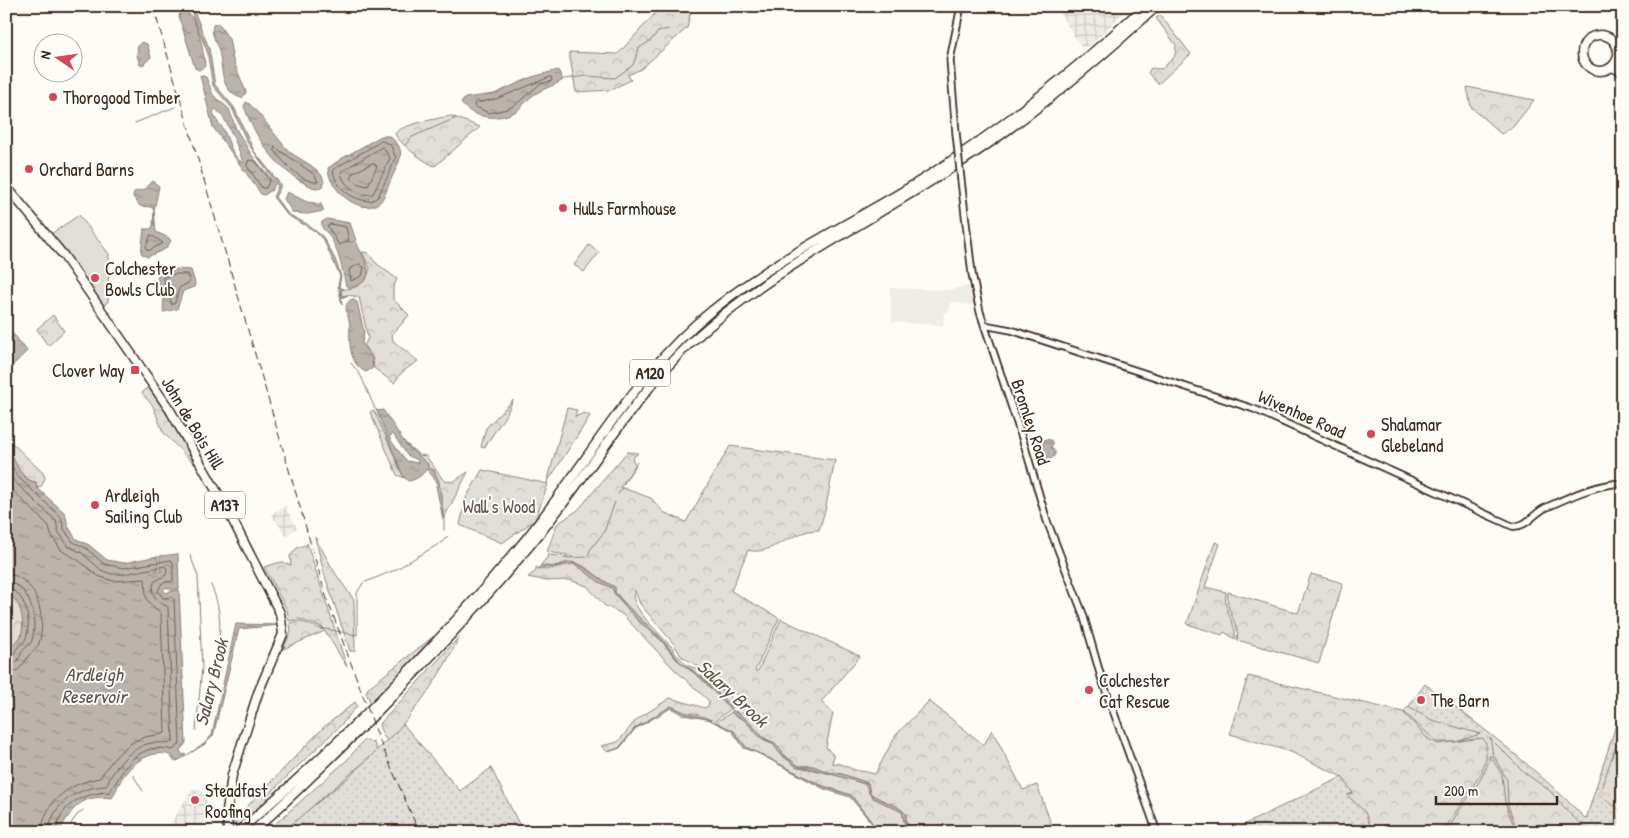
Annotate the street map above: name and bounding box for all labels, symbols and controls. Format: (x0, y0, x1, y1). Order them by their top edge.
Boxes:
north arrow (32, 32, 82, 82)
text: N (35, 49, 55, 61)
place label: Thorogood Timber (63, 85, 180, 110)
marker: Thorogood Timber (47, 91, 59, 103)
place label: Orchard Barns (39, 157, 134, 182)
marker: Orchard Barns (23, 163, 35, 175)
place label: Hulls Farmhouse (573, 196, 677, 221)
marker: Hulls Farmhouse (557, 202, 569, 214)
place label: Colchester Bowls Club (105, 256, 176, 302)
marker: Colchester Bowls Club (89, 272, 101, 284)
place label: Clover Way (52, 358, 125, 383)
road number: A120 (630, 359, 670, 386)
marker: Clover Way (129, 364, 141, 376)
street label: John de Bois Hill (156, 372, 231, 474)
street label: Bromley Road (1005, 376, 1057, 468)
street label: Wivenhoe Road (1254, 384, 1350, 444)
place label: Shalamar Glebeland (1381, 412, 1443, 458)
marker: Shalamar Glebeland (1365, 428, 1377, 440)
place label: Ardleigh Sailing Club (105, 483, 183, 529)
road number: A137 (205, 492, 245, 518)
park label: Wall's Wood (463, 494, 535, 519)
marker: Ardleigh Sailing Club (89, 499, 101, 511)
water label: Salary Brook (188, 634, 235, 728)
water label: Salary Brook (692, 653, 776, 734)
water label: Ardleigh Reservoir (61, 661, 129, 709)
place label: Colchester Cat Rescue (1099, 668, 1170, 714)
marker: Colchester Cat Rescue (1083, 684, 1095, 696)
place label: The Barn (1431, 688, 1490, 713)
marker: The Barn (1415, 694, 1427, 706)
scale bar (1436, 773, 1558, 805)
place label: Steadfast Roofing (205, 778, 268, 824)
text: 200 m (1444, 780, 1478, 801)
marker: Steadfast Roofing (189, 794, 201, 806)

